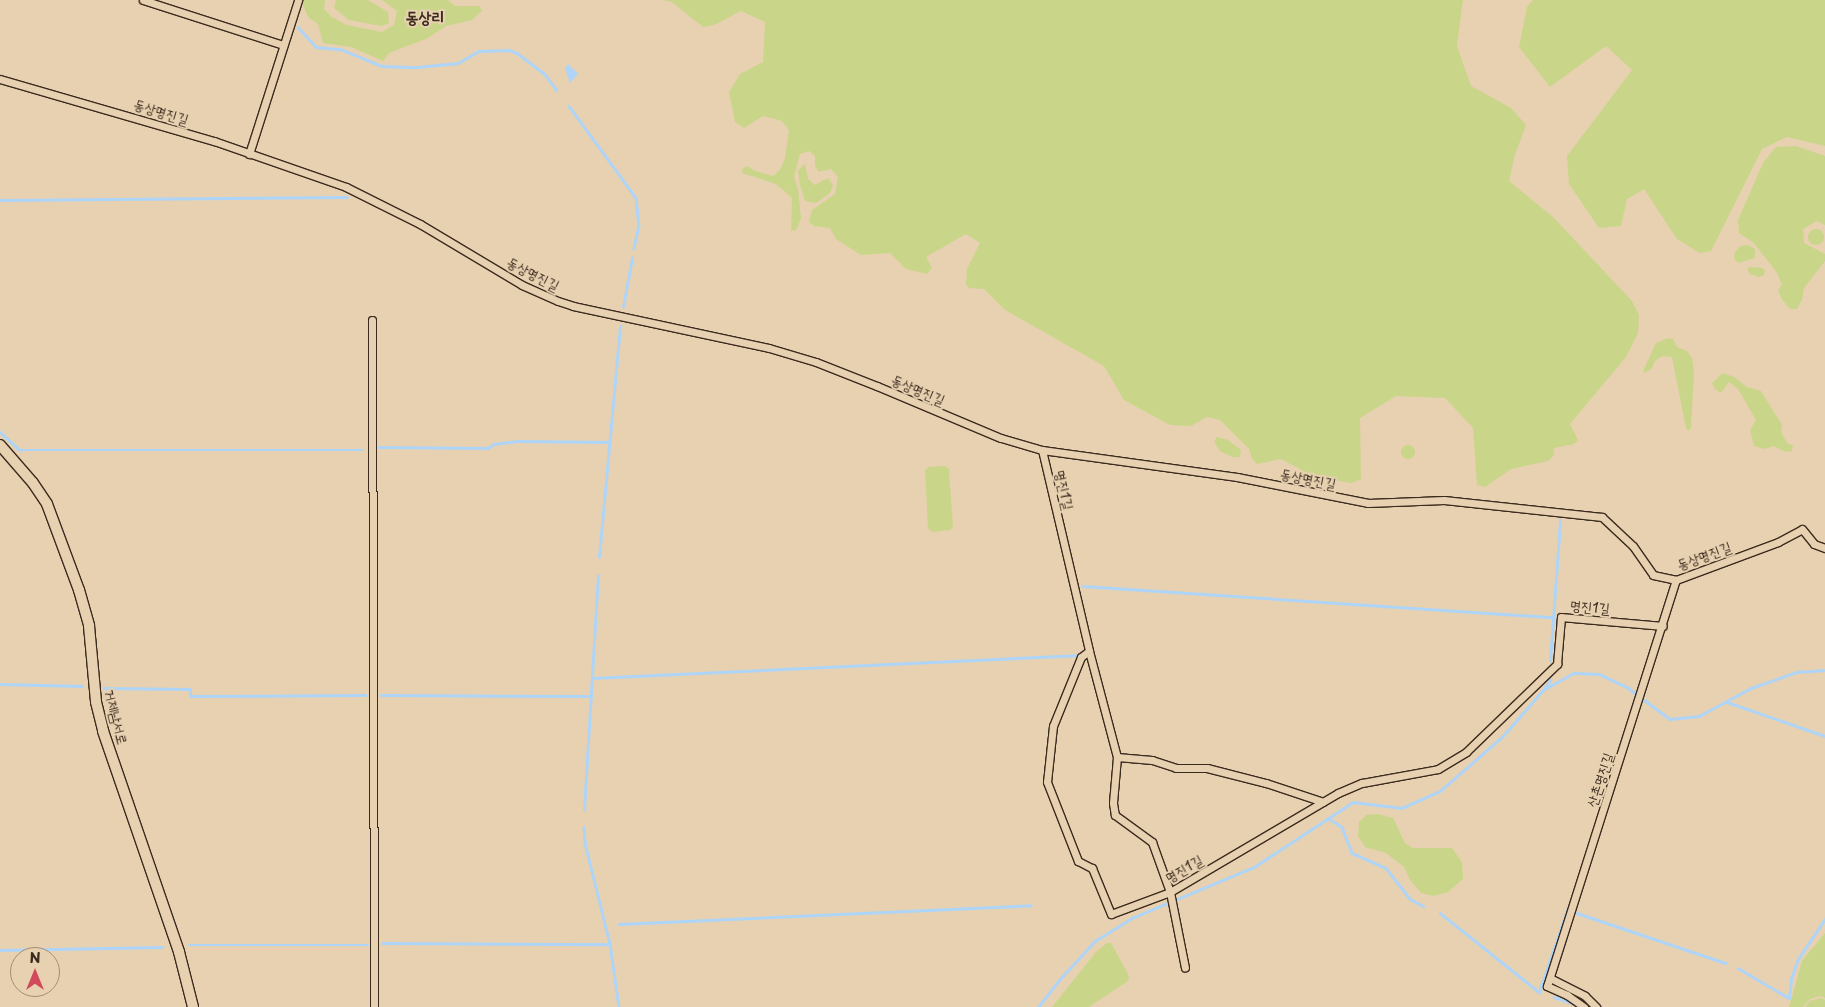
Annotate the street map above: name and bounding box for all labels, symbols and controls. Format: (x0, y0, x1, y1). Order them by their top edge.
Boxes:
district label: 동상리 (406, 6, 444, 26)
street label: 동상명진길 (132, 96, 190, 128)
street label: 동상명진길 (504, 254, 562, 294)
street label: 동상명진길 (889, 371, 947, 409)
street label: 동상명진길 (1279, 465, 1337, 493)
street label: 명진1길 (1051, 469, 1077, 511)
street label: 동상명진길 (1675, 538, 1733, 574)
street label: 명진1길 (1569, 597, 1611, 617)
street label: 거제남서로 (101, 688, 131, 746)
street label: 산촌명진길 (1583, 751, 1617, 809)
street label: 명진1길 (1162, 852, 1206, 886)
north arrow (10, 947, 60, 997)
text: N (29, 947, 41, 968)

